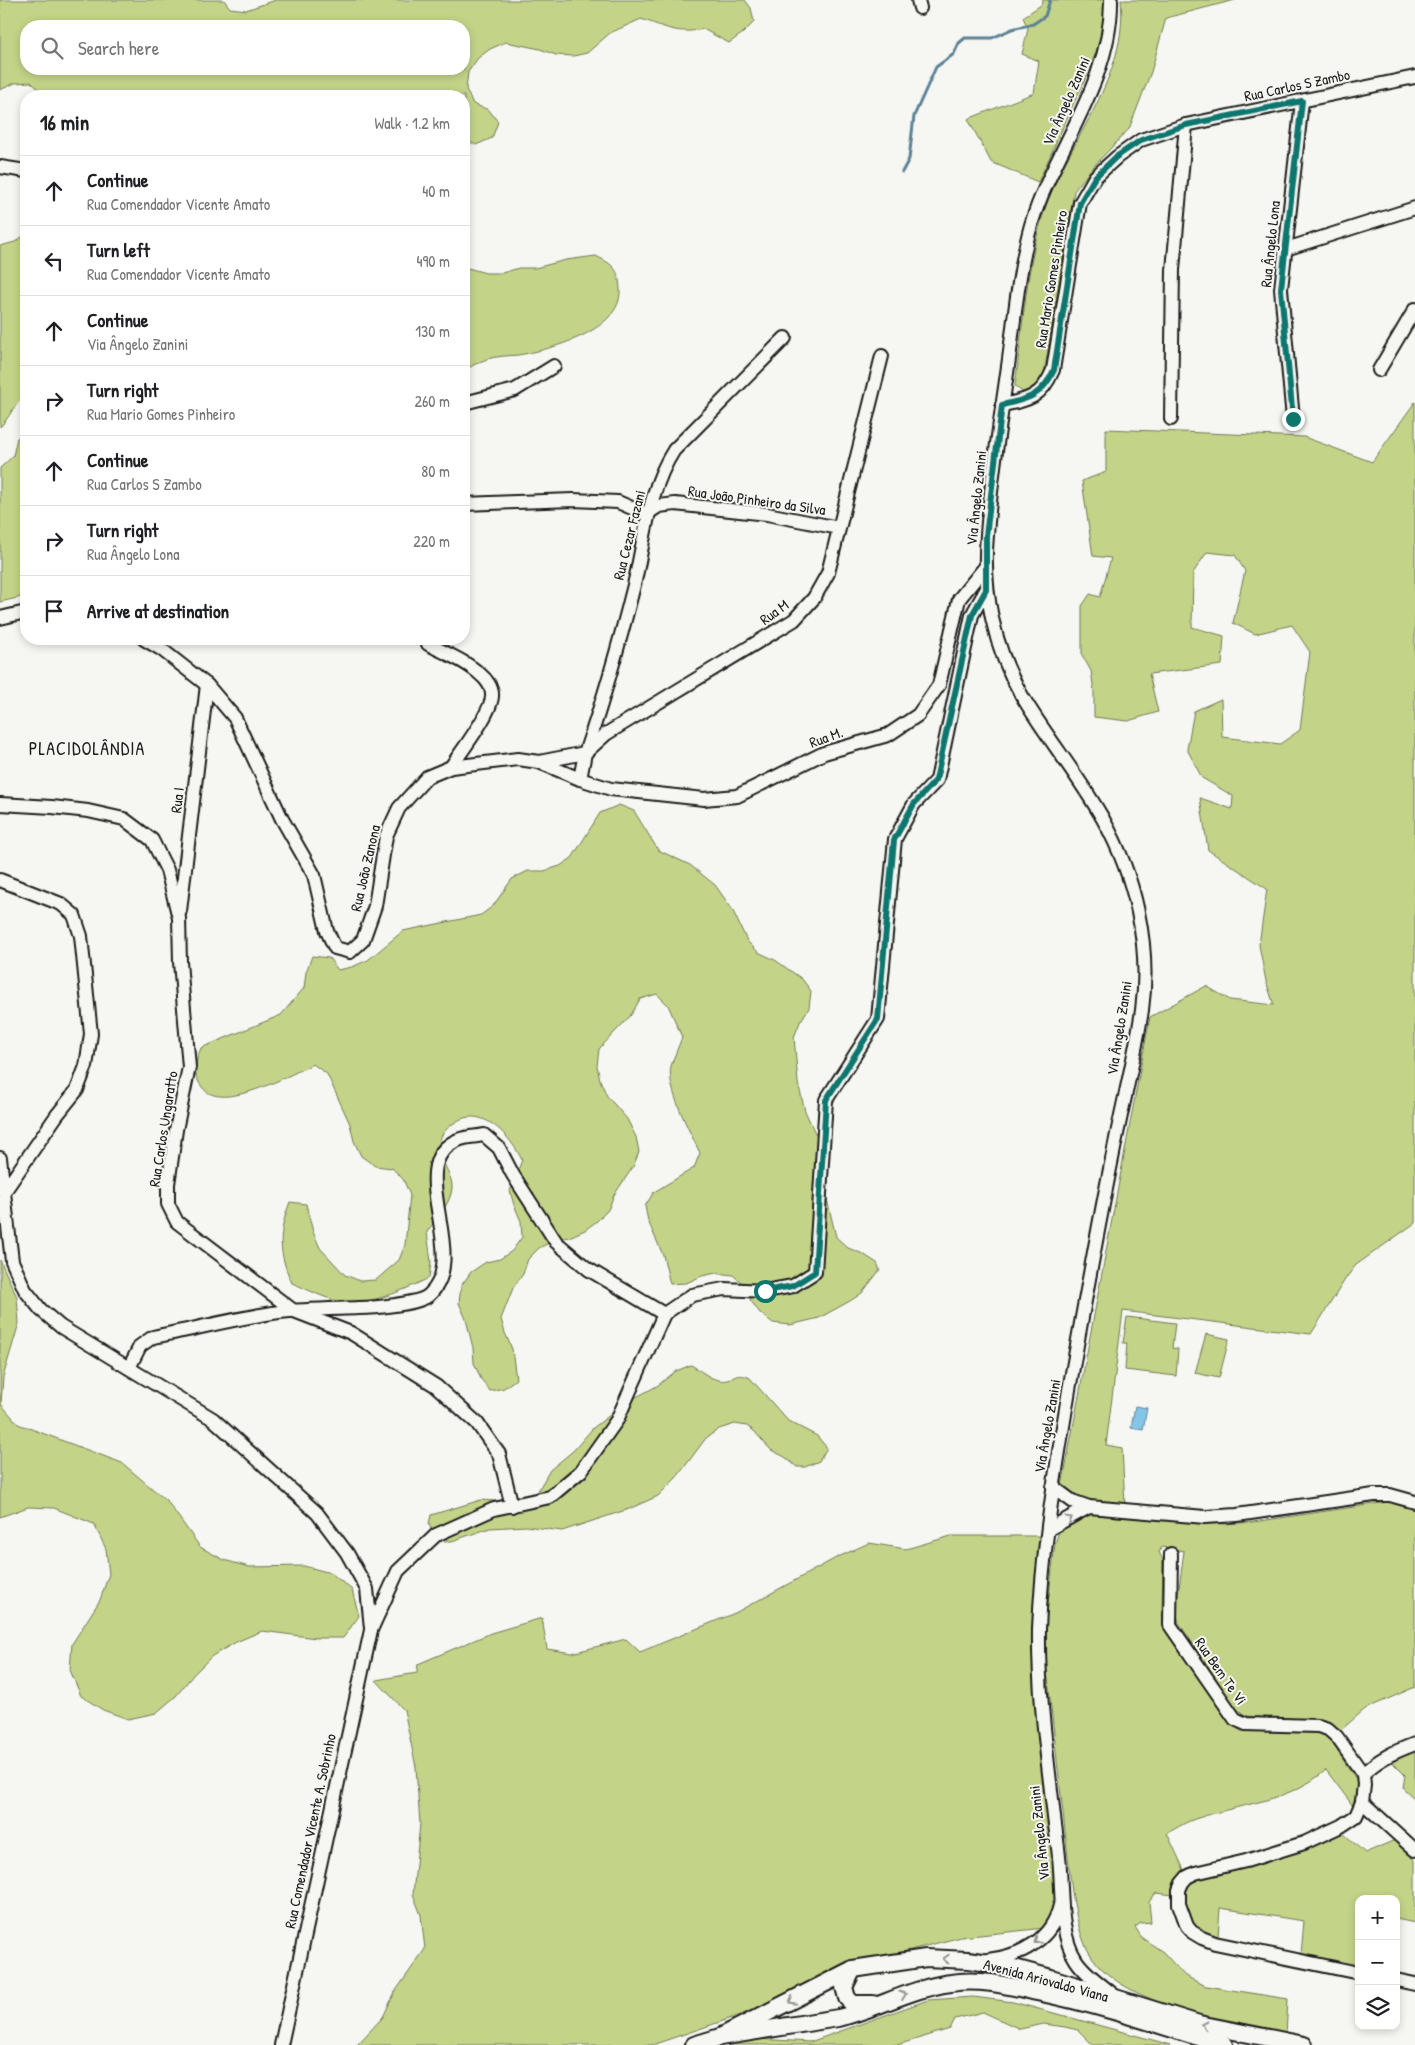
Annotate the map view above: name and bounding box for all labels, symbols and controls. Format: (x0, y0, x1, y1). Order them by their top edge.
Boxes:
search box (20, 20, 470, 75)
icon: search (38, 34, 66, 62)
text: Search here (78, 35, 159, 61)
street label: Via Ângelo Zanini (1037, 53, 1095, 149)
street label: Rua Carlos S Zambo (1242, 64, 1352, 106)
text: 16 min (40, 108, 89, 137)
text: Walk · 1.2 km (374, 112, 450, 134)
text: Continue (87, 167, 148, 193)
icon: ahead (40, 177, 68, 205)
text: 40 m (422, 180, 450, 202)
text: Rua Comendador Vicente Amato (87, 193, 270, 215)
street label: Rua Ângelo Lona (1255, 200, 1285, 288)
street label: Rua Mario Gomes Pinheiro (1030, 209, 1072, 349)
text: Turn left (87, 237, 150, 263)
icon: left (40, 247, 68, 275)
text: 490 m (416, 250, 450, 272)
text: Rua Comendador Vicente Amato (87, 263, 270, 285)
text: Continue (87, 307, 148, 333)
icon: ahead (40, 317, 68, 345)
text: 130 m (415, 320, 450, 342)
text: Via Ângelo Zanini (87, 333, 188, 355)
text: Turn right (87, 377, 158, 403)
icon: right (40, 387, 68, 415)
text: 260 m (414, 390, 450, 412)
text: Rua Mario Gomes Pinheiro (87, 403, 235, 425)
route end (1282, 408, 1305, 431)
text: Continue (87, 447, 148, 473)
street label: Via Ângelo Zanini (961, 450, 991, 546)
icon: ahead (40, 457, 68, 485)
text: 80 m (421, 460, 450, 482)
text: Rua Carlos S Zambo (87, 473, 202, 495)
street label: Rua João Pinheiro da Silva (687, 480, 827, 520)
street label: Rua Cezar Fazani (608, 488, 650, 582)
text: Turn right (87, 517, 158, 543)
icon: right (40, 527, 68, 555)
text: 220 m (413, 530, 450, 552)
text: Rua Ângelo Lona (87, 543, 179, 565)
street label: Rua M (755, 594, 793, 630)
icon: arrive (40, 597, 68, 625)
text: Arrive at destination (87, 598, 229, 624)
street label: Rua M. (806, 721, 846, 753)
district label: PLACIDOLÂNDIA (29, 736, 145, 761)
street label: Rua I (165, 786, 189, 814)
street label: Rua João Zanona (345, 823, 385, 913)
street label: Via Ângelo Zanini (1101, 979, 1137, 1077)
street label: Rua Carlos Ungaratto (143, 1070, 183, 1188)
route start (754, 1280, 777, 1303)
street label: Via Ângelo Zanini (1028, 1377, 1066, 1475)
one-way arrow (1064, 1515, 1073, 1525)
street label: Rua Bem Te Vi (1190, 1633, 1252, 1709)
street label: Rua Comendador Vicente A. Sobrinho (279, 1732, 341, 1930)
street label: Via Ângelo Zanini (1024, 1785, 1054, 1881)
map controls (1355, 1895, 1400, 2030)
button: + (1355, 1895, 1400, 1940)
one-way arrow (1034, 1935, 1043, 1943)
button: − (1355, 1940, 1400, 1985)
street label: Avenida Ariovaldo Viana (981, 1953, 1111, 2007)
one-way arrow (942, 1954, 950, 1964)
button: layers (1355, 1985, 1400, 2030)
one-way arrow (898, 1991, 907, 2001)
one-way arrow (789, 1995, 798, 2005)
one-way arrow (1200, 2020, 1209, 2031)

